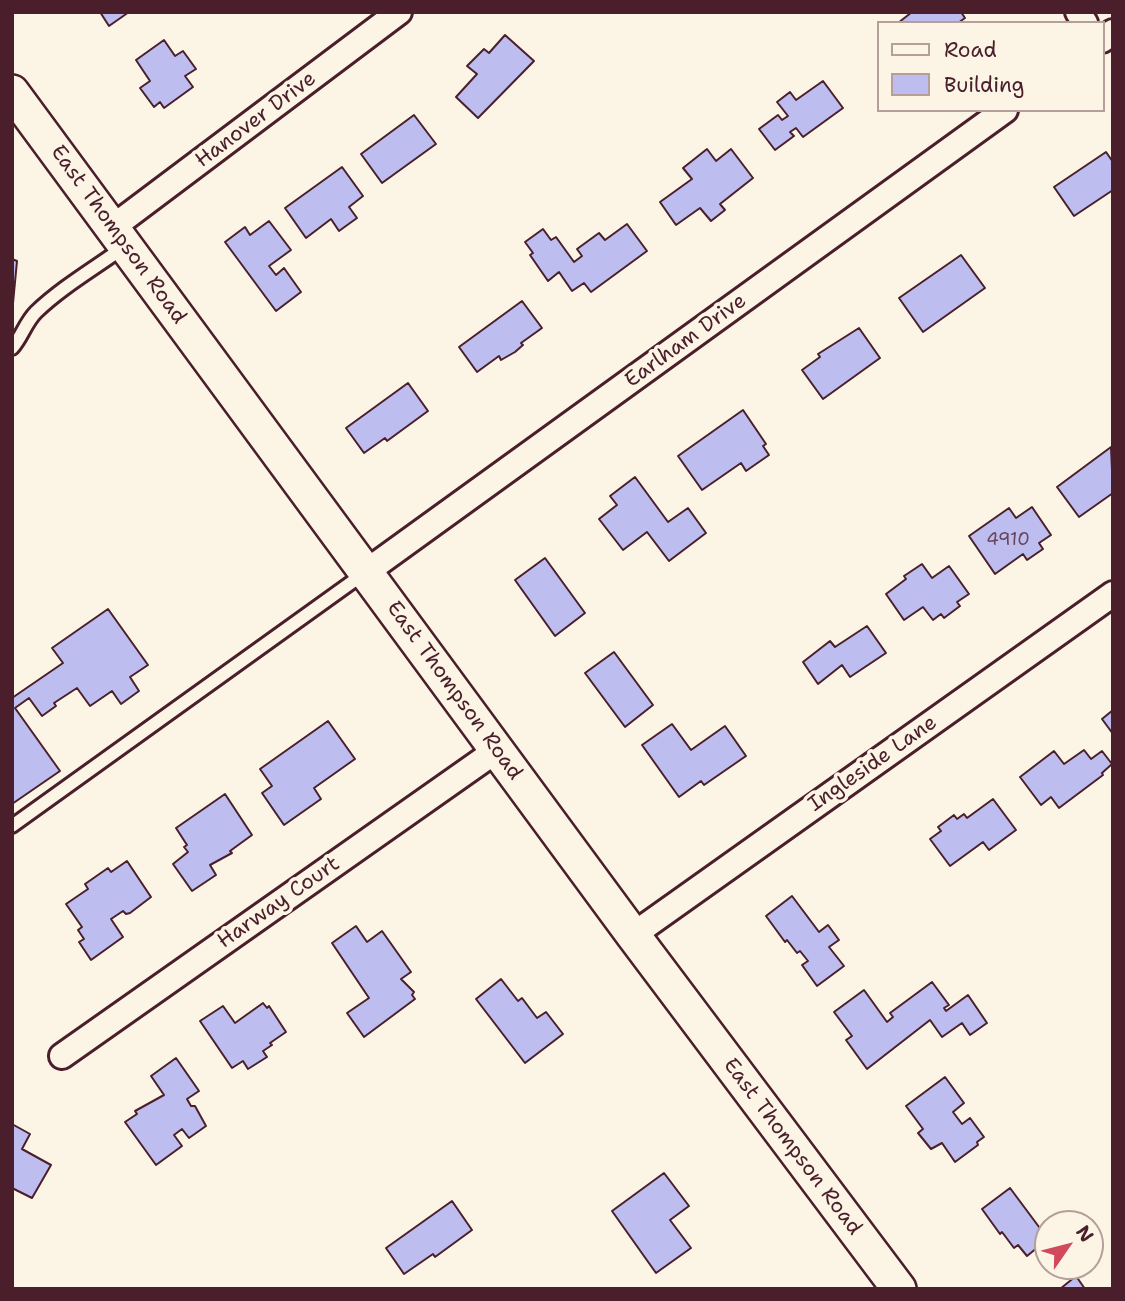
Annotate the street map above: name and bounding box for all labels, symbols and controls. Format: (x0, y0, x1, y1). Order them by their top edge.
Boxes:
legend (876, 21, 1104, 112)
text: Road (944, 36, 997, 64)
street label: Hanover Drive (191, 66, 321, 174)
text: Building (944, 71, 1024, 99)
street label: East Thompson Road (45, 141, 191, 329)
street label: Earlham Drive (620, 289, 752, 393)
house number: 4910 (986, 529, 1030, 551)
street label: East Thompson Road (381, 597, 527, 785)
street label: Ingleside Lane (804, 710, 942, 818)
street label: Harway Court (213, 852, 345, 954)
street label: East Thompson Road (717, 1054, 867, 1240)
north arrow (1034, 1210, 1104, 1280)
text: N (1070, 1220, 1100, 1247)

